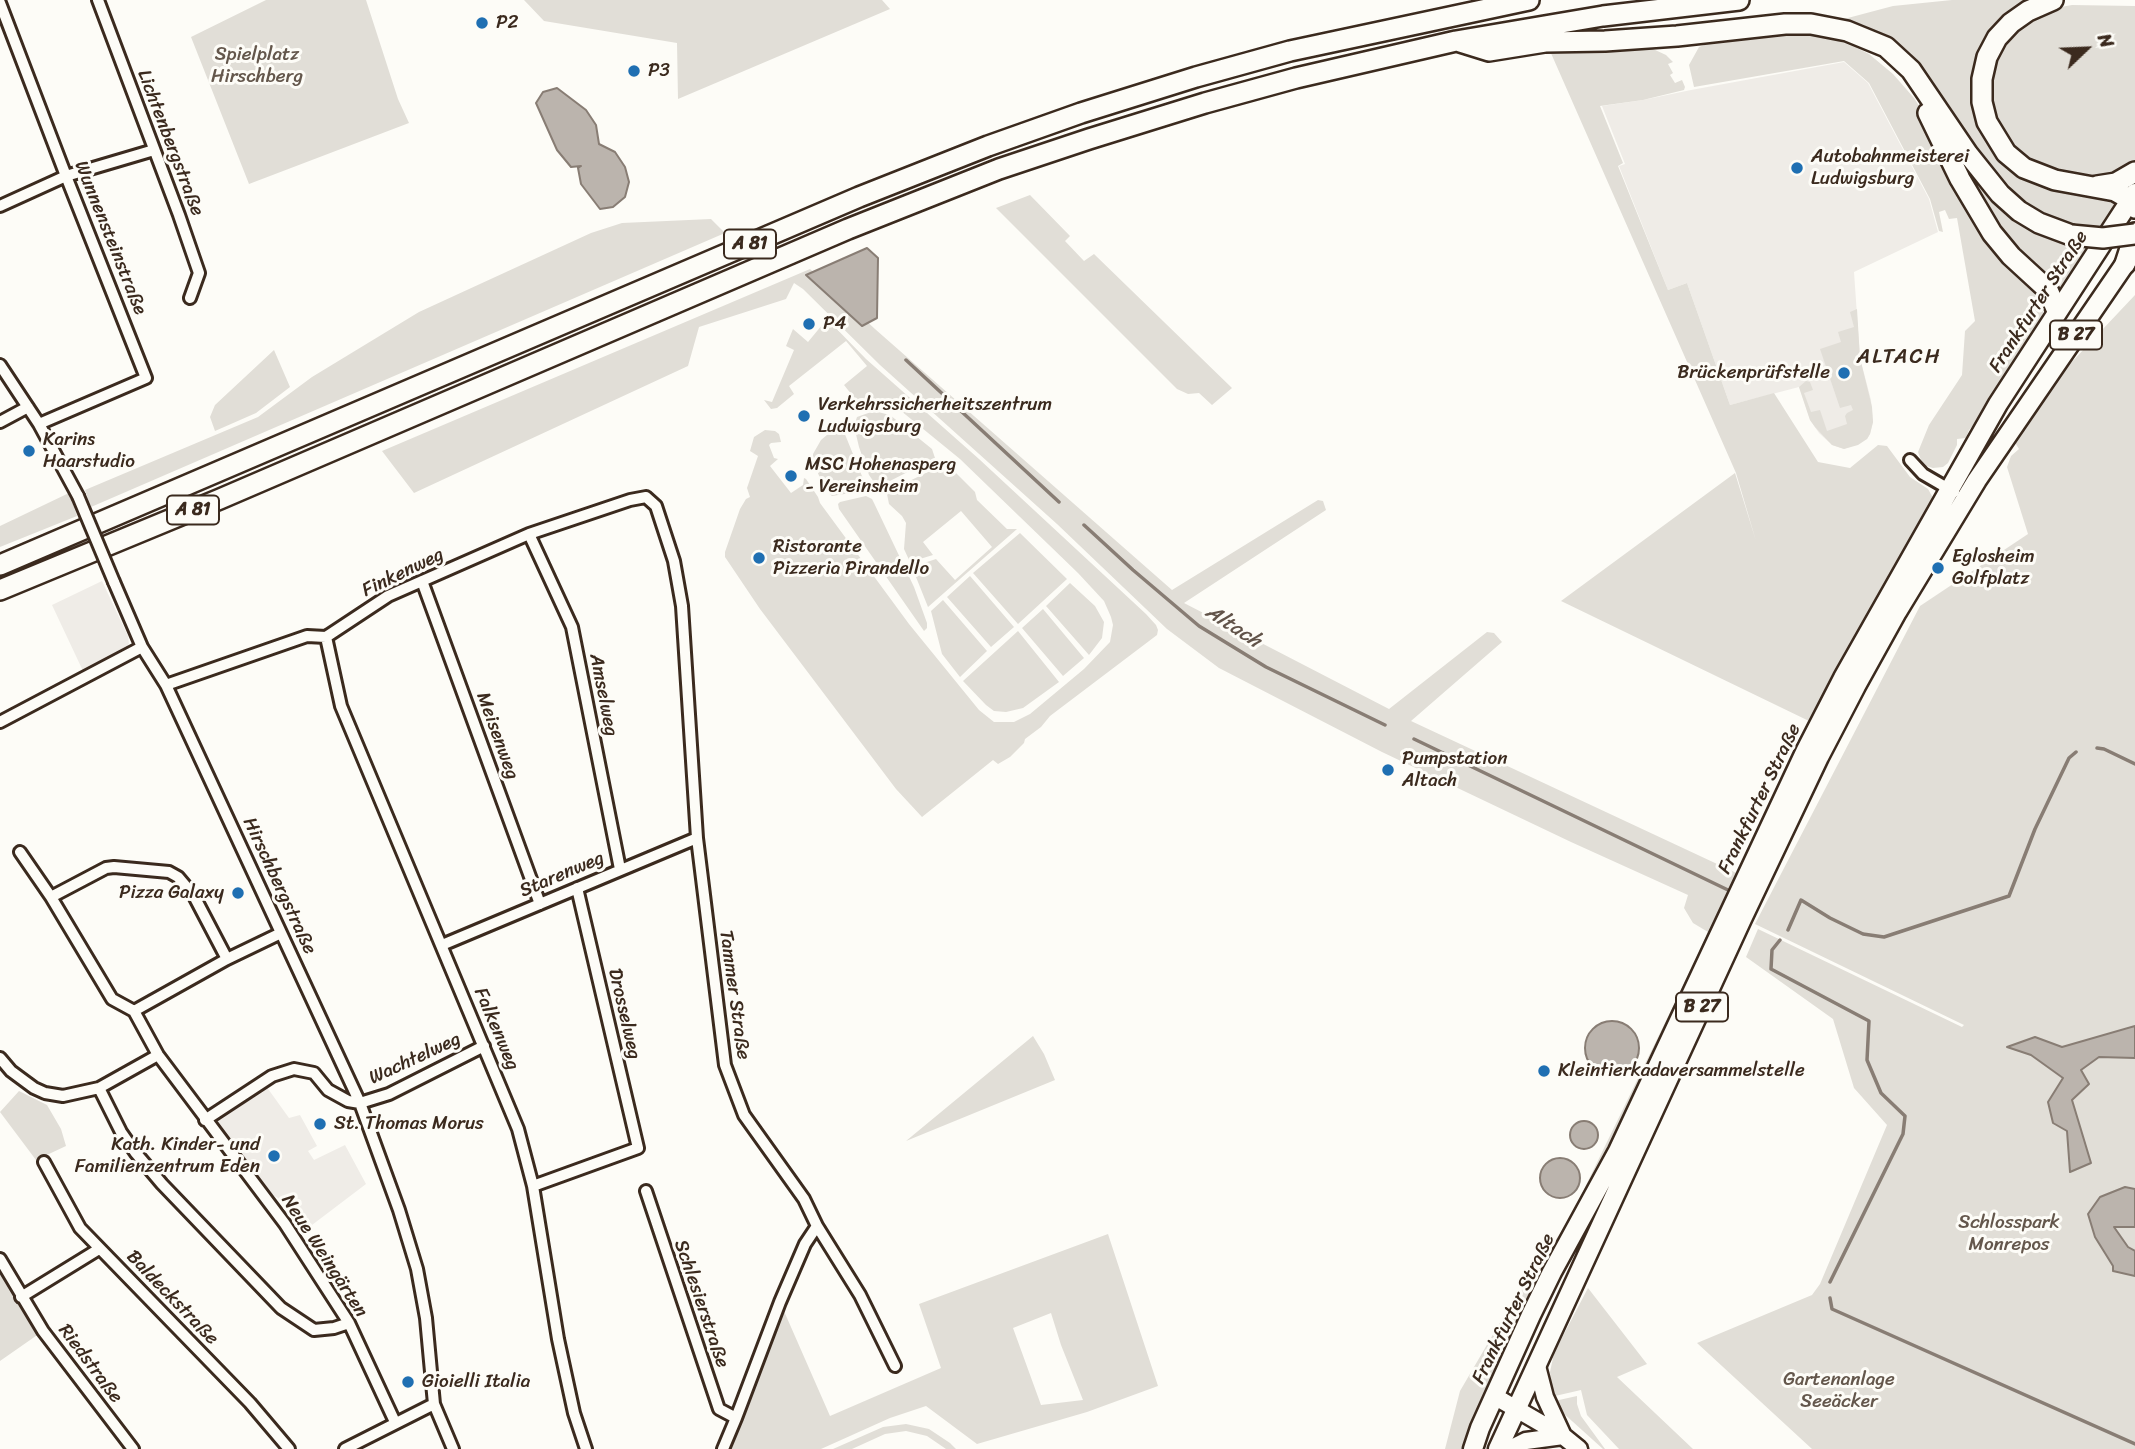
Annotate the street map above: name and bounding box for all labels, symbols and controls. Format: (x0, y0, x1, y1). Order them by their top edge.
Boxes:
place label: P2 (496, 12, 518, 34)
north arrow (2051, 14, 2121, 84)
marker: P2 (474, 15, 490, 31)
text: N (2088, 28, 2124, 53)
park label: Spielplatz Hirschberg (211, 44, 303, 88)
place label: P3 (648, 60, 670, 82)
marker: P3 (626, 63, 642, 79)
street label: Lichtenbergstraße (132, 67, 208, 219)
place label: Autobahnmeisterei Ludwigsburg (1811, 146, 1969, 190)
street label: Wunnensteinstraße (69, 158, 151, 318)
marker: Autobahnmeisterei Ludwigsburg (1789, 160, 1805, 176)
street label: Frankfurter Straße (1985, 227, 2093, 377)
road number: A 81 (724, 230, 776, 258)
place label: P4 (823, 313, 846, 335)
marker: P4 (801, 316, 817, 332)
road number: B 27 (2050, 320, 2102, 349)
district label: ALTACH (1858, 345, 1940, 371)
place label: Brückenprüfstelle (1677, 362, 1830, 384)
marker: Brückenprüfstelle (1836, 365, 1852, 381)
place label: Verkehrssicherheitszentrum Ludwigsburg (818, 394, 1052, 438)
marker: Verkehrssicherheitszentrum Ludwigsburg (796, 408, 812, 424)
place label: Karins Haarstudio (43, 429, 135, 473)
marker: Karins Haarstudio (21, 443, 37, 459)
place label: MSC Hohenasperg - Vereinsheim (805, 454, 956, 498)
marker: MSC Hohenasperg - Vereinsheim (783, 468, 799, 484)
road number: A 81 (167, 496, 219, 524)
place label: Ristorante Pizzeria Pirandello (773, 536, 929, 580)
street label: Finkenweg (359, 543, 447, 603)
place label: Eglosheim Golfplatz (1952, 546, 2035, 590)
marker: Ristorante Pizzeria Pirandello (751, 550, 767, 566)
marker: Eglosheim Golfplatz (1930, 560, 1946, 576)
water label: Altach (1201, 600, 1265, 654)
street label: Amselweg (584, 652, 622, 738)
street label: Meisenweg (471, 689, 523, 783)
street label: Frankfurter Straße (1714, 720, 1806, 878)
place label: Pumpstation Altach (1402, 748, 1507, 792)
marker: Pumpstation Altach (1380, 762, 1396, 778)
street label: Hirschbergstraße (237, 814, 321, 958)
street label: Starenweg (516, 847, 608, 903)
place label: Pizza Galaxy (119, 882, 224, 904)
marker: Pizza Galaxy (230, 885, 246, 901)
street label: Tammer Straße (714, 929, 754, 1061)
street label: Drosselweg (602, 966, 646, 1062)
street label: Falkenweg (468, 984, 524, 1074)
road number: B 27 (1676, 992, 1728, 1022)
street label: Wachtelweg (366, 1028, 464, 1090)
place label: Kleintierkadaversammelstelle (1558, 1060, 1805, 1082)
marker: Kleintierkadaversammelstelle (1536, 1063, 1552, 1079)
place label: St. Thomas Morus (334, 1113, 484, 1135)
marker: St. Thomas Morus (312, 1116, 328, 1132)
place label: Kath. Kinder- und Familienzentrum Eden (75, 1134, 260, 1178)
marker: Kath. Kinder- und Familienzentrum Eden (266, 1148, 282, 1164)
street label: Neue Weingärten (276, 1190, 372, 1322)
park label: Schlosspark Monrepos (1958, 1212, 2060, 1256)
street label: Frankfurter Straße (1468, 1230, 1560, 1388)
street label: Schlesierstraße (668, 1237, 734, 1371)
street label: Baldeckstraße (121, 1246, 223, 1350)
street label: Riedstraße (53, 1320, 127, 1408)
park label: Gartenanlage Seeäcker (1783, 1369, 1895, 1413)
place label: Gioielli Italia (422, 1371, 530, 1393)
marker: Gioielli Italia (400, 1374, 416, 1390)

